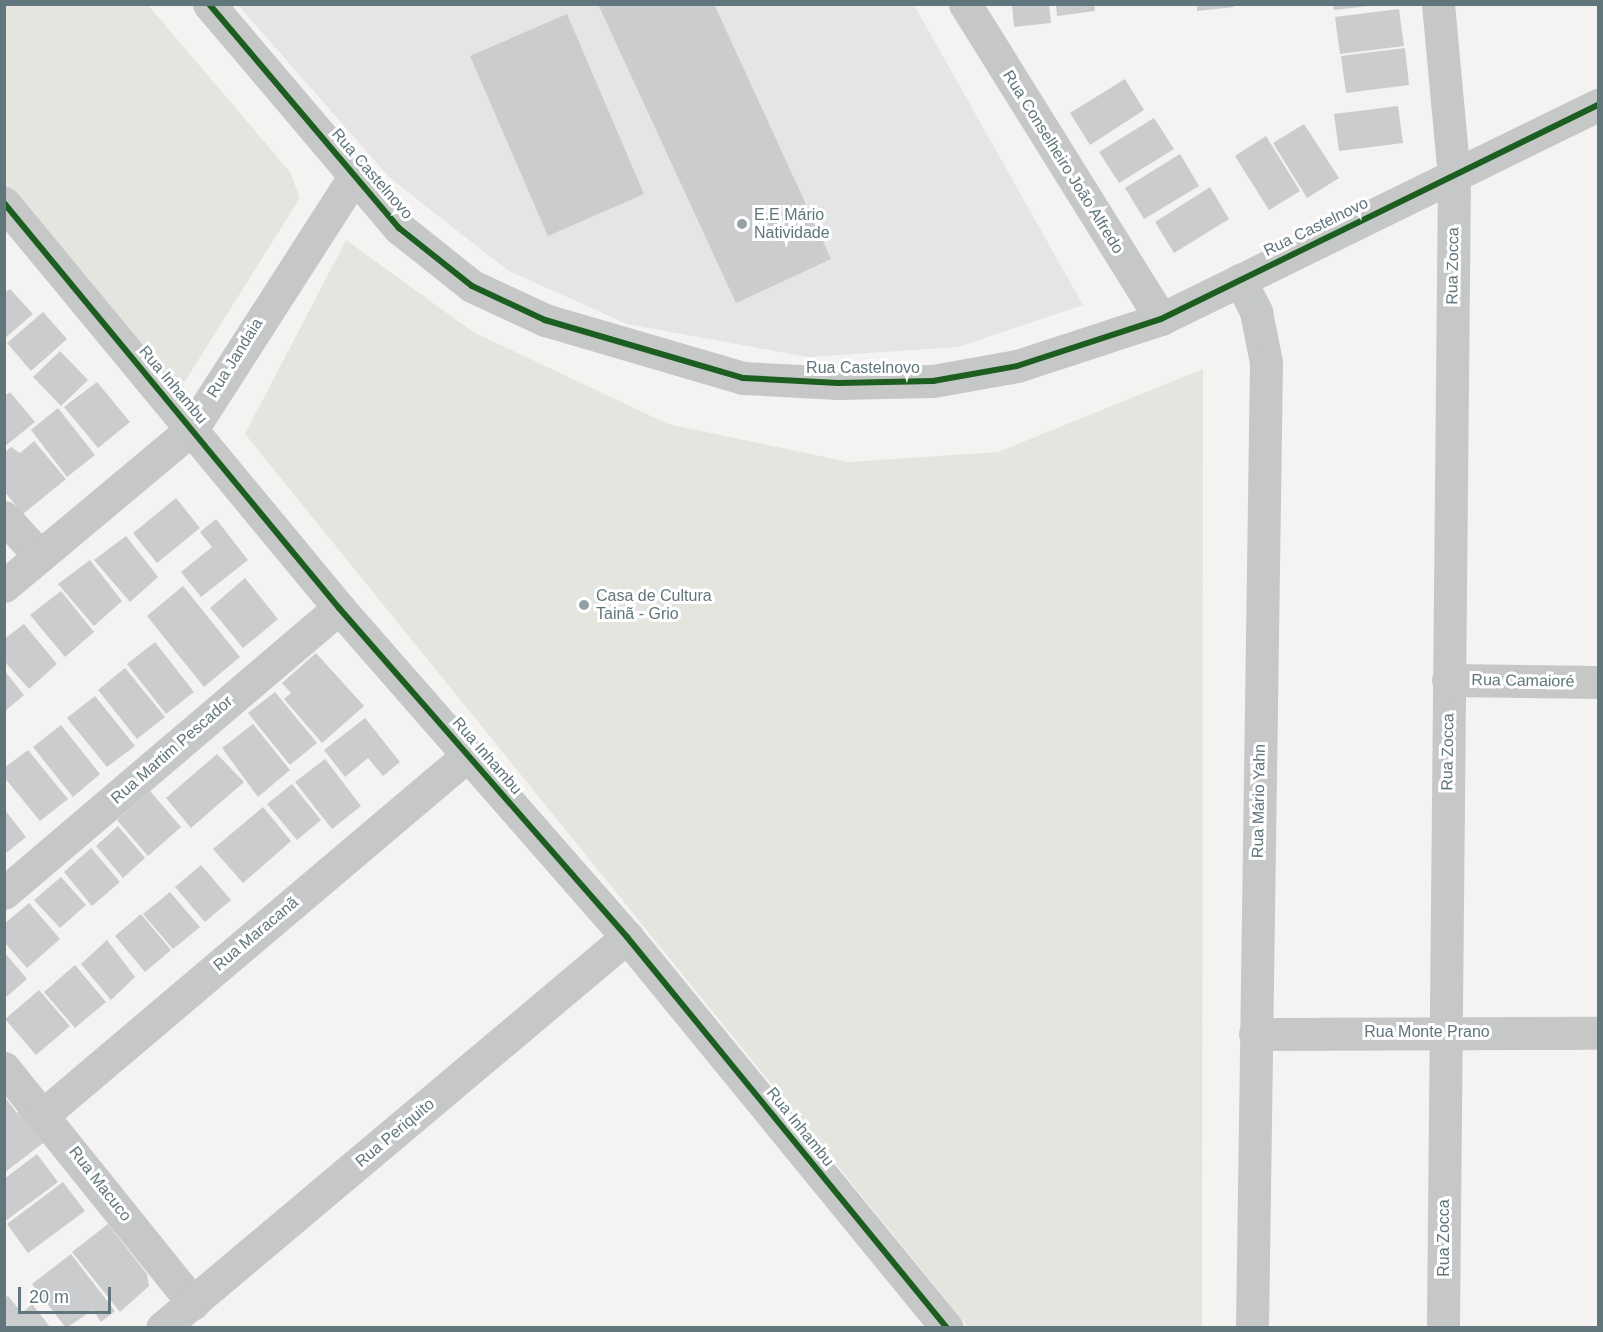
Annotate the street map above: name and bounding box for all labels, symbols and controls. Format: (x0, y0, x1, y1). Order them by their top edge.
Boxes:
street label: Rua Conselheiro João Alfredo (998, 66, 1128, 258)
street label: Rua Castelnovo (327, 125, 417, 223)
street label: Rua Castelnovo (1261, 193, 1371, 261)
place label: E.E Mário Natividade (754, 205, 830, 243)
marker: E.E Mário Natividade (735, 217, 749, 231)
street label: Rua Zocca (1443, 227, 1463, 305)
street label: Rua Jandaia (203, 315, 267, 401)
street label: Rua Inhambu (135, 342, 211, 428)
street label: Rua Castelnovo (806, 358, 920, 378)
place label: Casa de Cultura Tainã - Grio (596, 586, 712, 624)
marker: Casa de Cultura Tainã - Grio (577, 598, 591, 612)
street label: Rua Camaioré (1471, 671, 1575, 691)
street label: Rua Martim Pescador (107, 692, 237, 808)
street label: Rua Inhambu (448, 713, 526, 799)
street label: Rua Zocca (1438, 713, 1458, 791)
street label: Rua Mário Yahn (1248, 744, 1270, 858)
street label: Rua Maracanã (210, 893, 302, 975)
street label: Rua Monte Prano (1364, 1022, 1490, 1042)
street label: Rua Inhambu (762, 1084, 838, 1170)
street label: Rua Periquito (352, 1094, 438, 1172)
street label: Rua Macuco (65, 1143, 135, 1225)
street label: Rua Zocca (1434, 1199, 1454, 1277)
scale bar (21, 1275, 114, 1313)
text: 20 m (29, 1287, 69, 1307)

